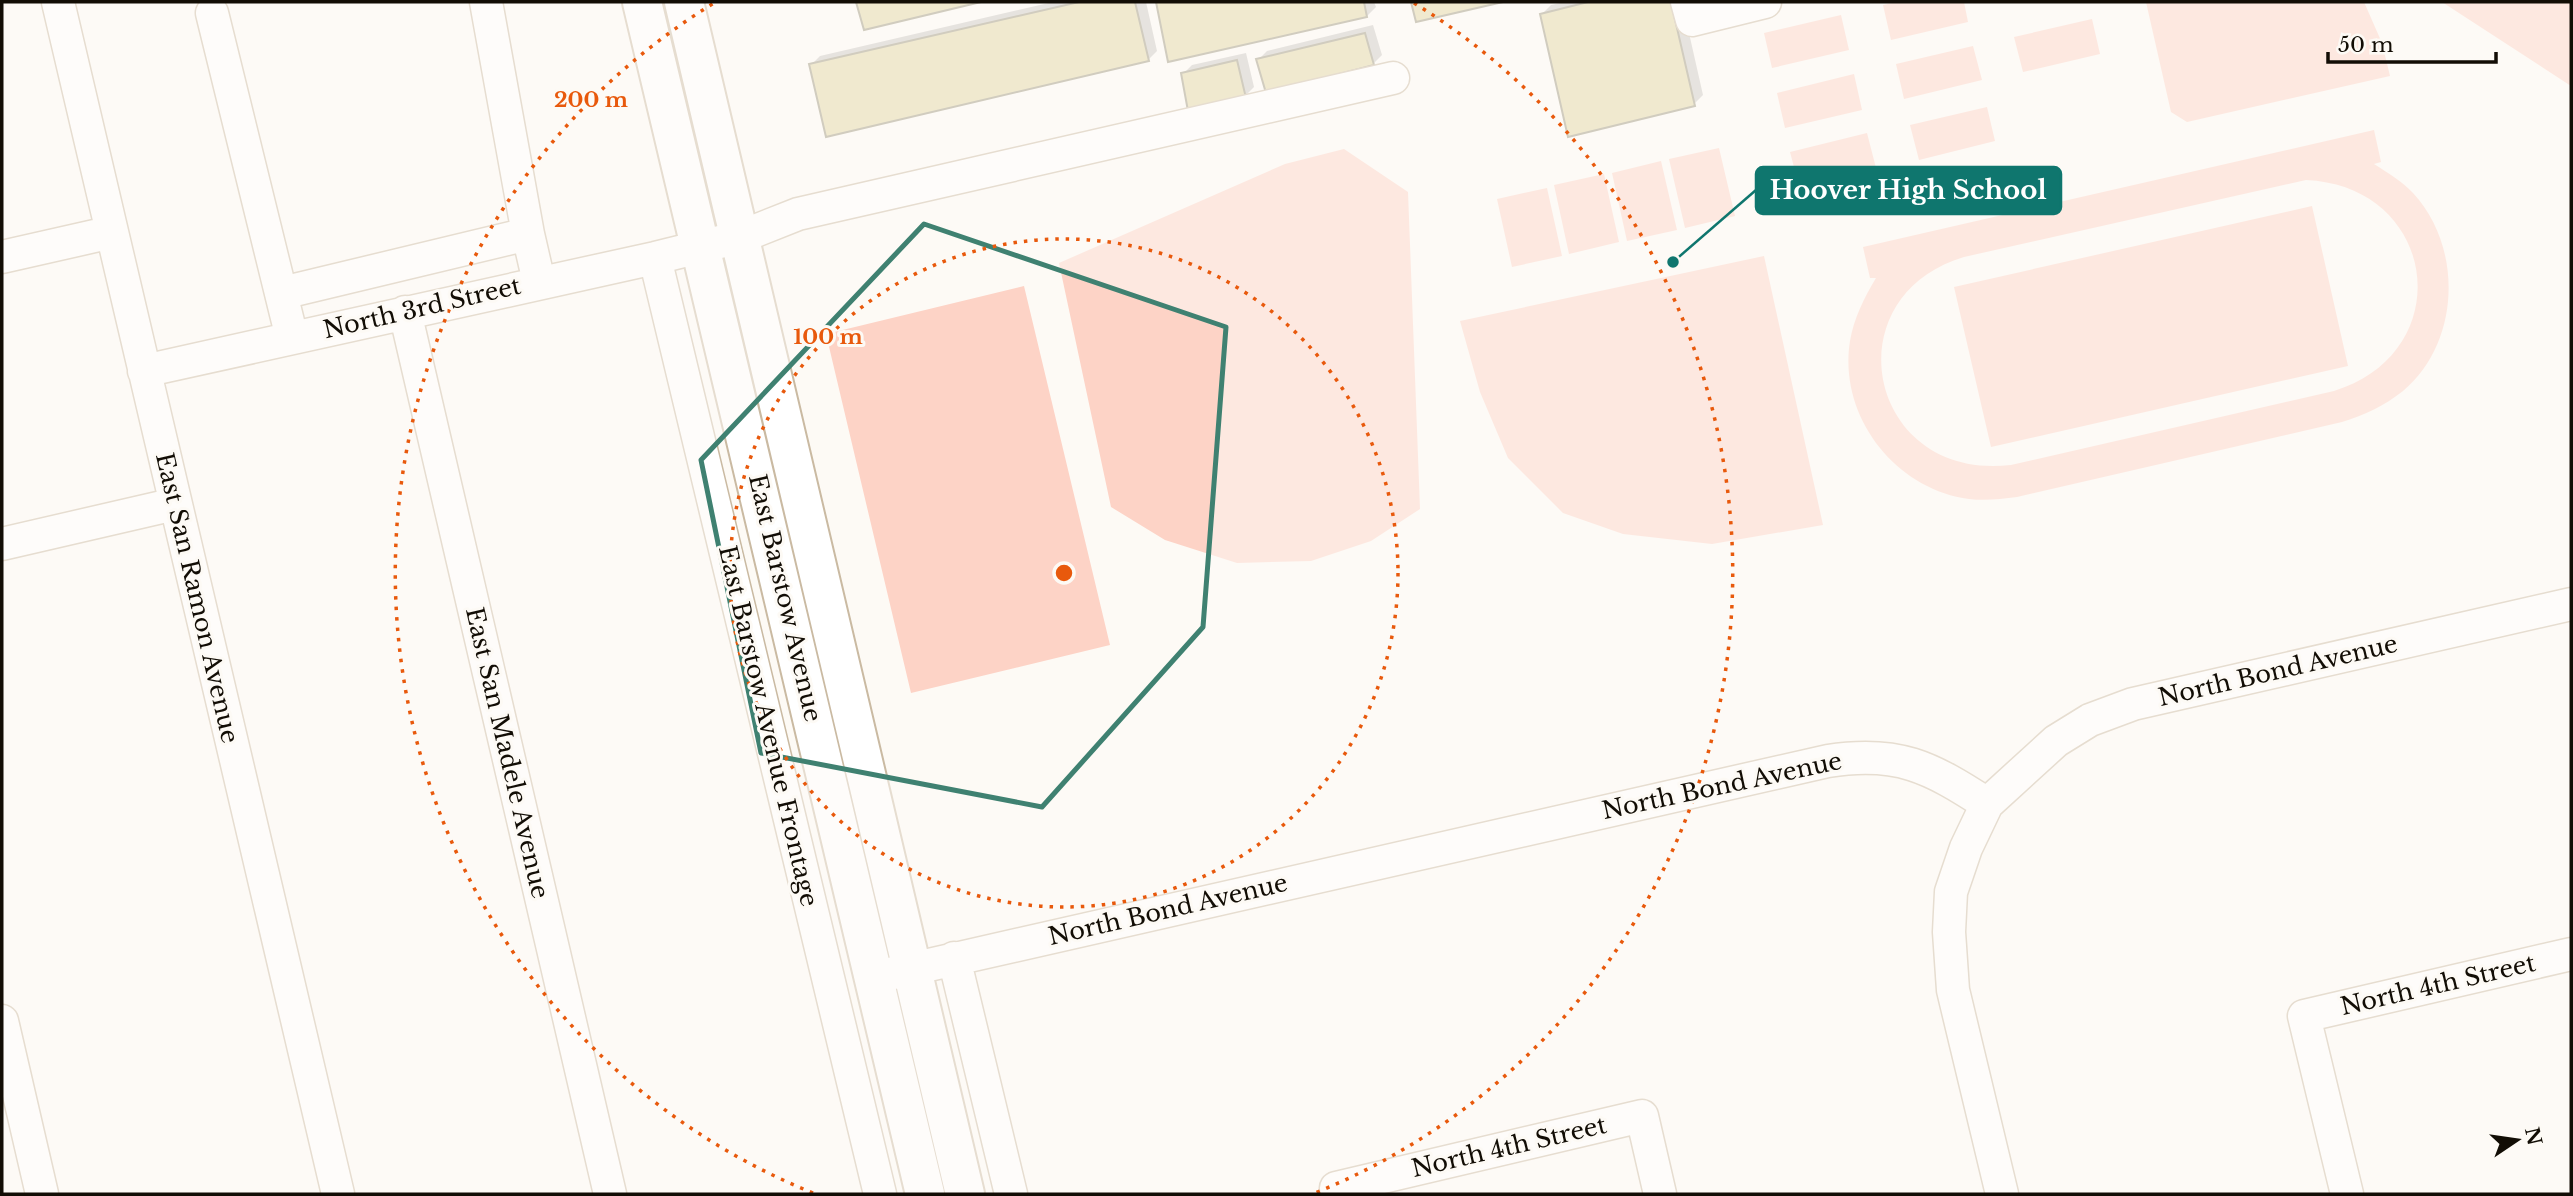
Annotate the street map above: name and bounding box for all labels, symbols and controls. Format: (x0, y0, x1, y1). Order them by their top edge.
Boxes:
scale bar (2328, 21, 2496, 65)
text: 50 m (2338, 32, 2394, 58)
text: 200 m (554, 87, 628, 113)
callout: Hoover High School (1756, 167, 2061, 214)
text: Hoover High School (1769, 174, 2047, 206)
street label: North 3rd Street (320, 271, 523, 344)
text: 100 m (793, 324, 863, 350)
street label: East San Ramon Avenue (150, 450, 245, 746)
street label: East Barstow Avenue (743, 471, 828, 724)
street label: East Barstow Avenue Frontage (713, 543, 824, 909)
centre of rings (1052, 561, 1076, 585)
street label: East San Madele Avenue (460, 604, 555, 901)
street label: North Bond Avenue (2155, 629, 2400, 712)
street label: North Bond Avenue (1599, 746, 1845, 825)
street label: North Bond Avenue (1045, 868, 1290, 951)
street label: North 4th Street (2338, 948, 2538, 1021)
north arrow (2482, 1105, 2552, 1175)
street label: North 4th Street (1409, 1110, 1609, 1183)
text: N (2520, 1125, 2546, 1148)

